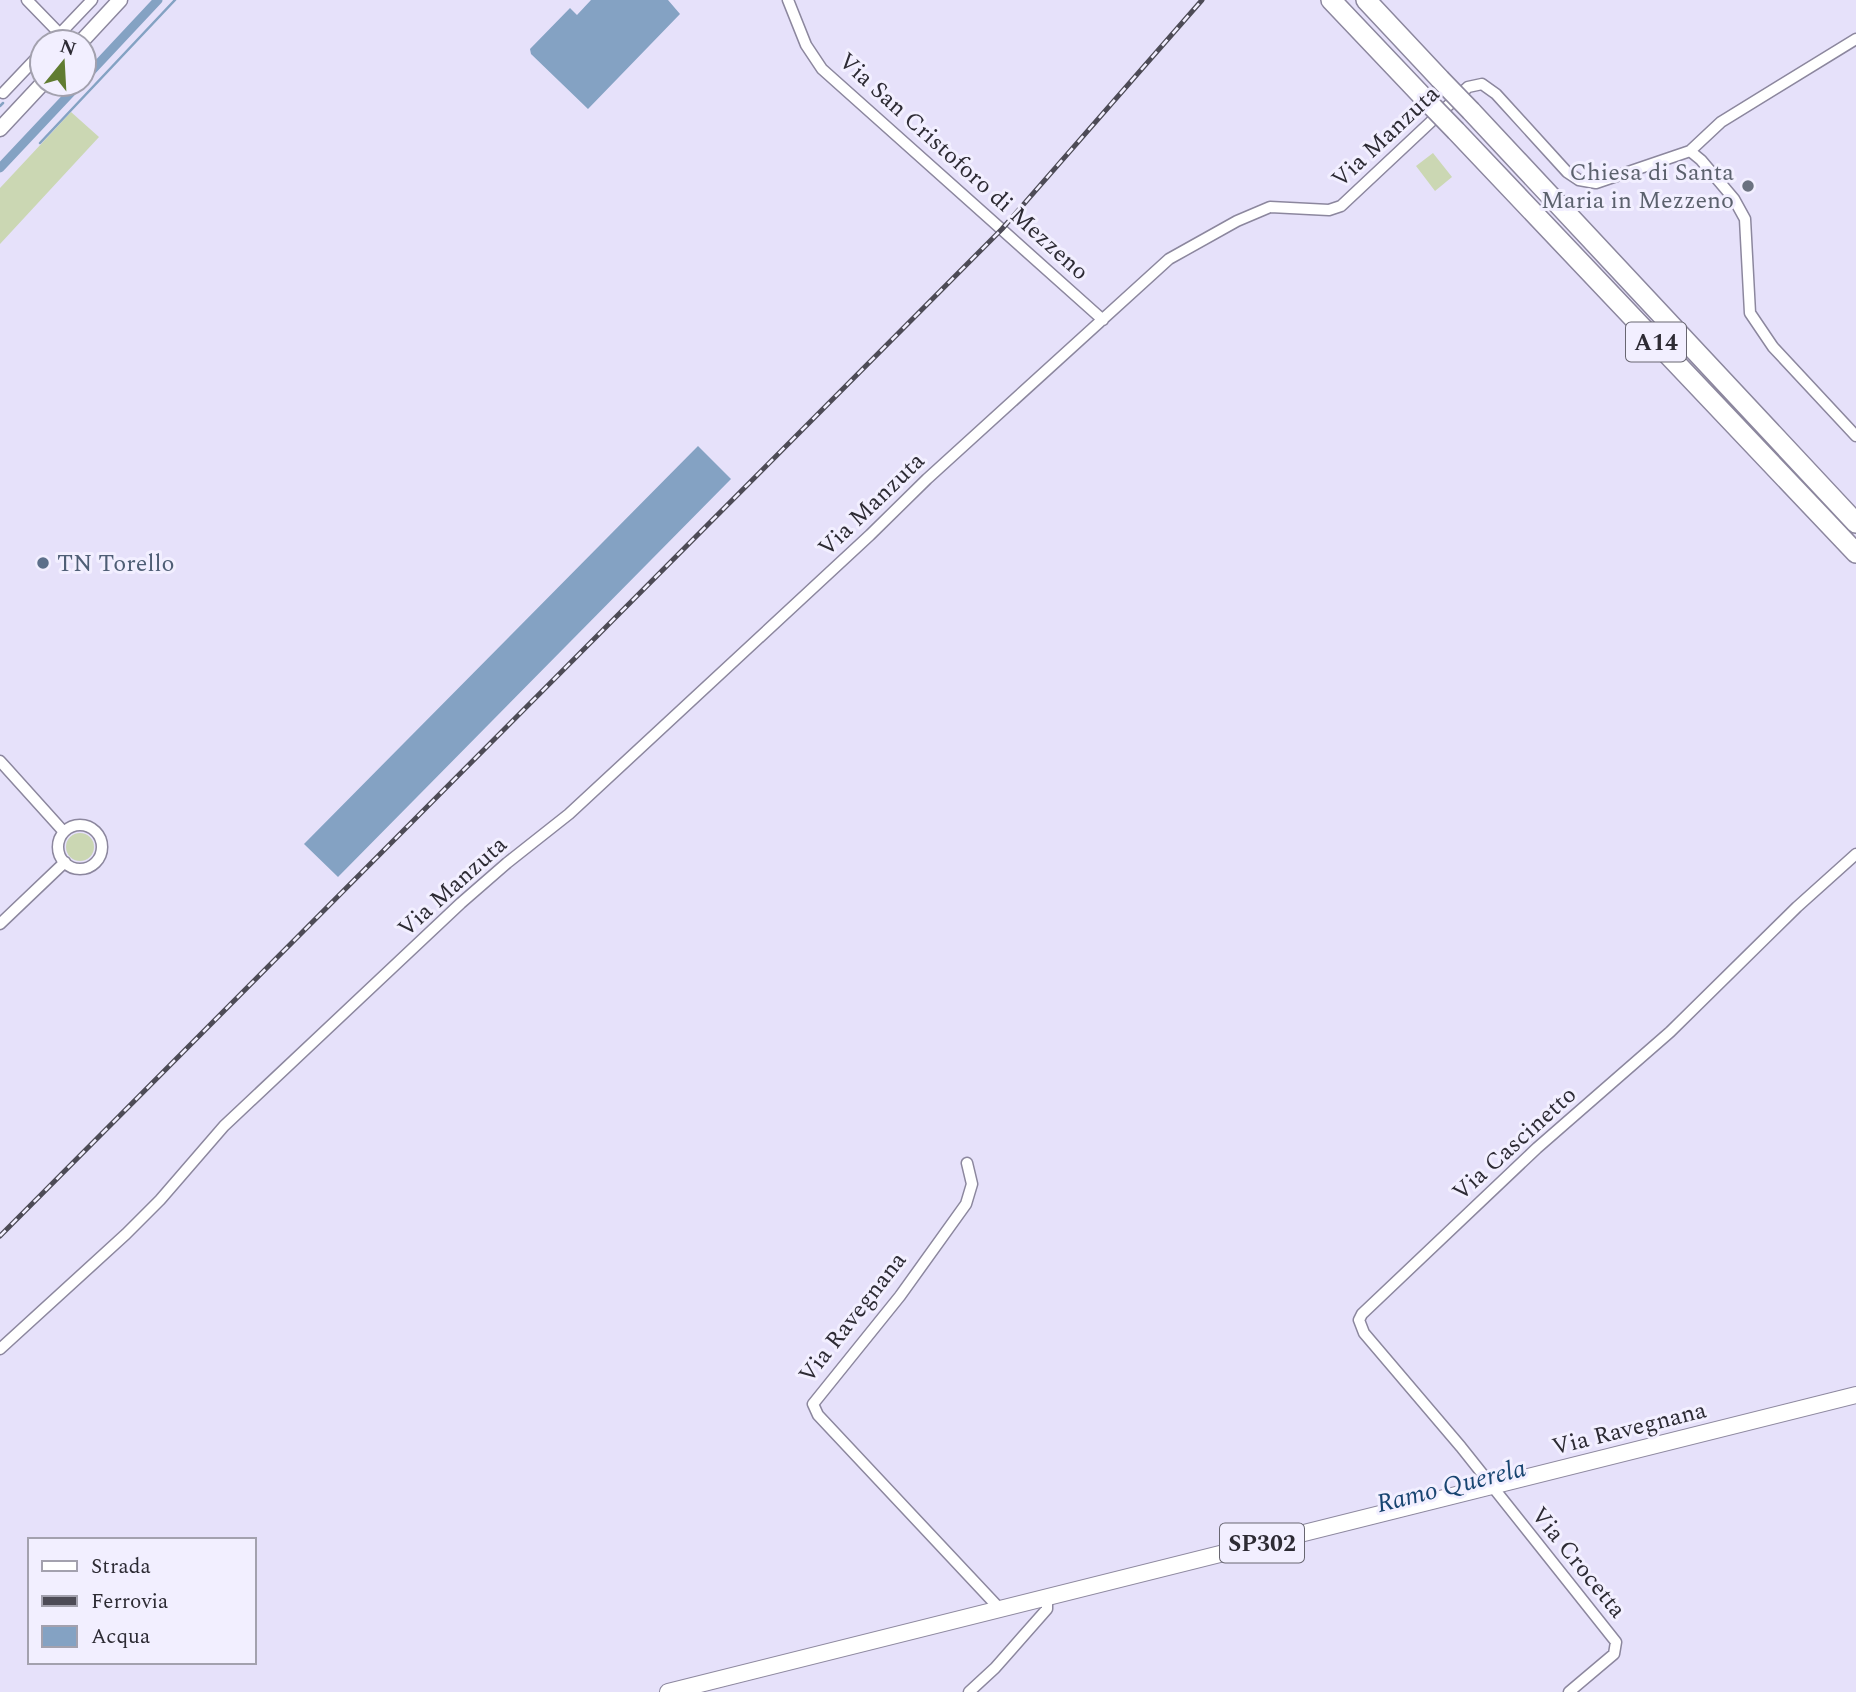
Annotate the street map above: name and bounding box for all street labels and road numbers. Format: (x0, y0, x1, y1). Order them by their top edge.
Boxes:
street label: Via San Cristoforo di Mezzeno (830, 44, 1097, 289)
street label: Via Manzuta (1323, 77, 1448, 197)
road number: A14 (1626, 322, 1686, 362)
street label: Via Manzuta (810, 444, 934, 565)
street label: Via Manzuta (390, 827, 516, 946)
street label: Via Cascinetto (1444, 1078, 1585, 1210)
street label: Via Ravegnana (790, 1244, 916, 1391)
street label: Via Ravegnana (1548, 1392, 1711, 1466)
street label: Via Crocetta (1522, 1499, 1635, 1627)
road number: SP302 (1220, 1524, 1304, 1562)

